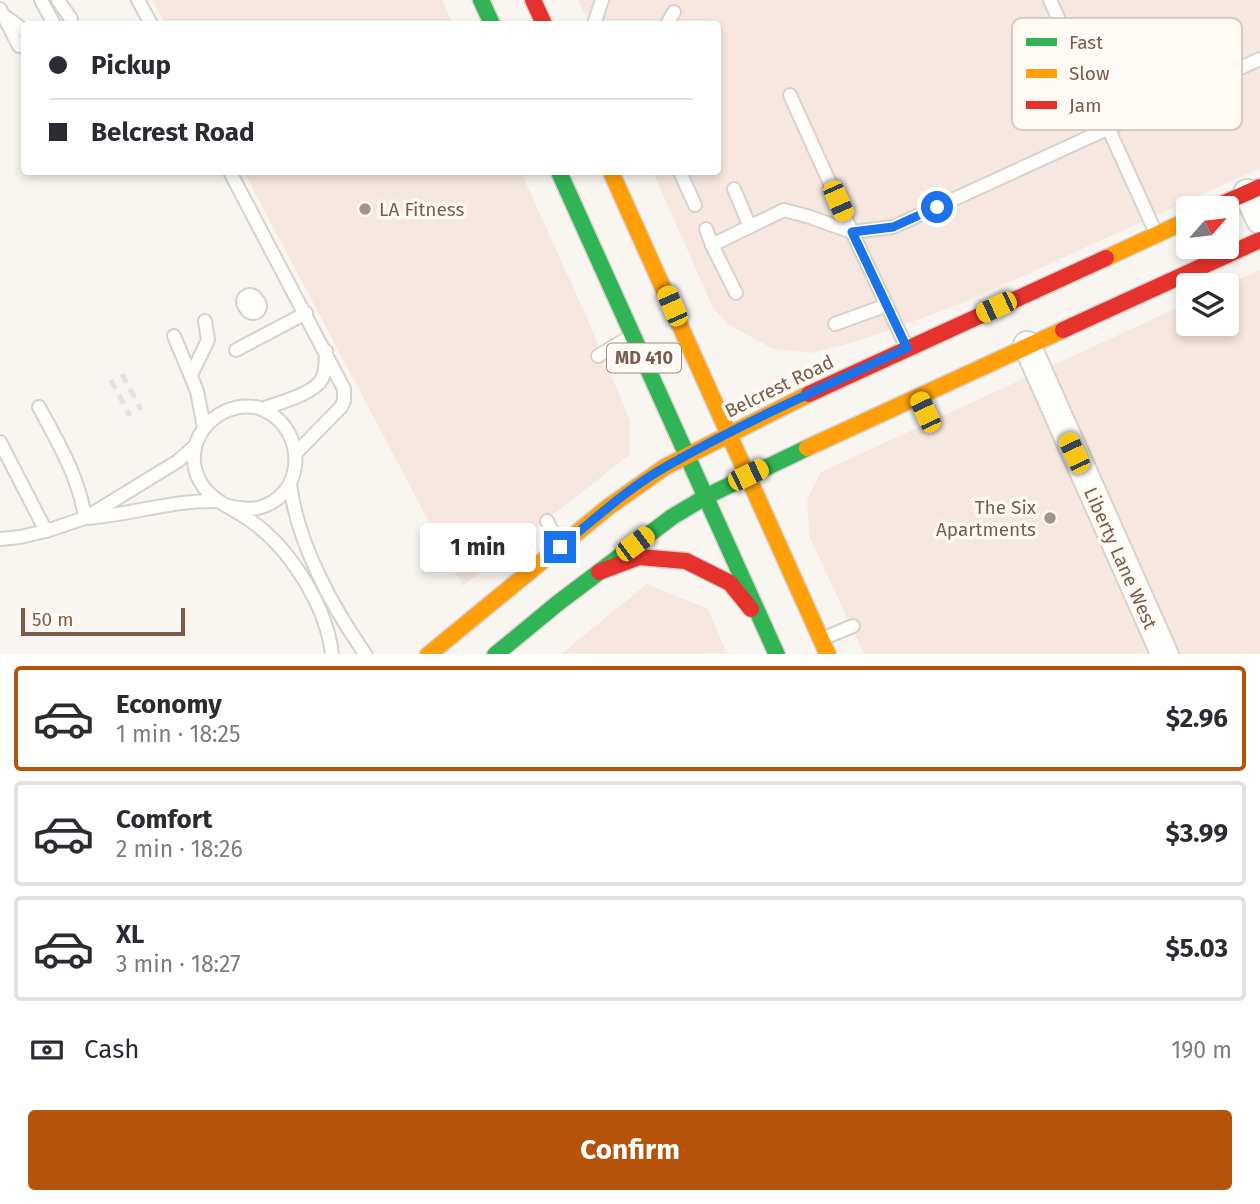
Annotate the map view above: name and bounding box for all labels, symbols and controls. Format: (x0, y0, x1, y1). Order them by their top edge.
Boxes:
legend (1012, 18, 1242, 130)
text: Fast (1069, 31, 1103, 54)
text: Pickup (91, 50, 171, 81)
text: Slow (1069, 62, 1110, 85)
text: Jam (1069, 94, 1101, 117)
text: Belcrest Road (91, 117, 255, 148)
car (820, 178, 857, 224)
route start (921, 191, 953, 223)
north arrow (1176, 196, 1239, 259)
map controls (1176, 196, 1239, 336)
place label: LA Fitness (379, 198, 464, 221)
marker: LA Fitness (357, 201, 373, 217)
button: layers (1176, 273, 1239, 336)
car (654, 283, 691, 329)
car (973, 289, 1020, 325)
road number: MD 410 (607, 344, 681, 372)
street label: Belcrest Road (721, 350, 837, 423)
car (907, 389, 944, 435)
car (1056, 430, 1093, 476)
car (725, 456, 772, 494)
street label: Liberty Lane West (1079, 484, 1162, 633)
place label: The Six Apartments (936, 496, 1037, 541)
marker: The Six Apartments (1042, 510, 1058, 526)
callout: 1 min (420, 522, 536, 572)
car (612, 523, 659, 565)
route end (544, 531, 576, 563)
text: 1 min (450, 533, 506, 561)
scale bar (21, 606, 186, 637)
text: 50 m (32, 608, 73, 631)
icon: car (32, 687, 95, 750)
text: Economy (116, 689, 222, 720)
text: $2.96 (1166, 703, 1228, 734)
text: 1 min · 18:25 (116, 720, 241, 748)
icon: car (32, 802, 95, 865)
text: Comfort (116, 804, 212, 835)
text: $3.99 (1165, 818, 1228, 849)
text: 2 min · 18:26 (116, 835, 243, 863)
icon: car (32, 917, 95, 980)
text: XL (116, 919, 144, 950)
text: $5.03 (1165, 933, 1228, 964)
text: 3 min · 18:27 (116, 950, 240, 978)
icon: cash (28, 1031, 66, 1069)
text: Cash (84, 1034, 140, 1065)
text: 190 m (1171, 1036, 1232, 1064)
button: Confirm (28, 1110, 1232, 1190)

